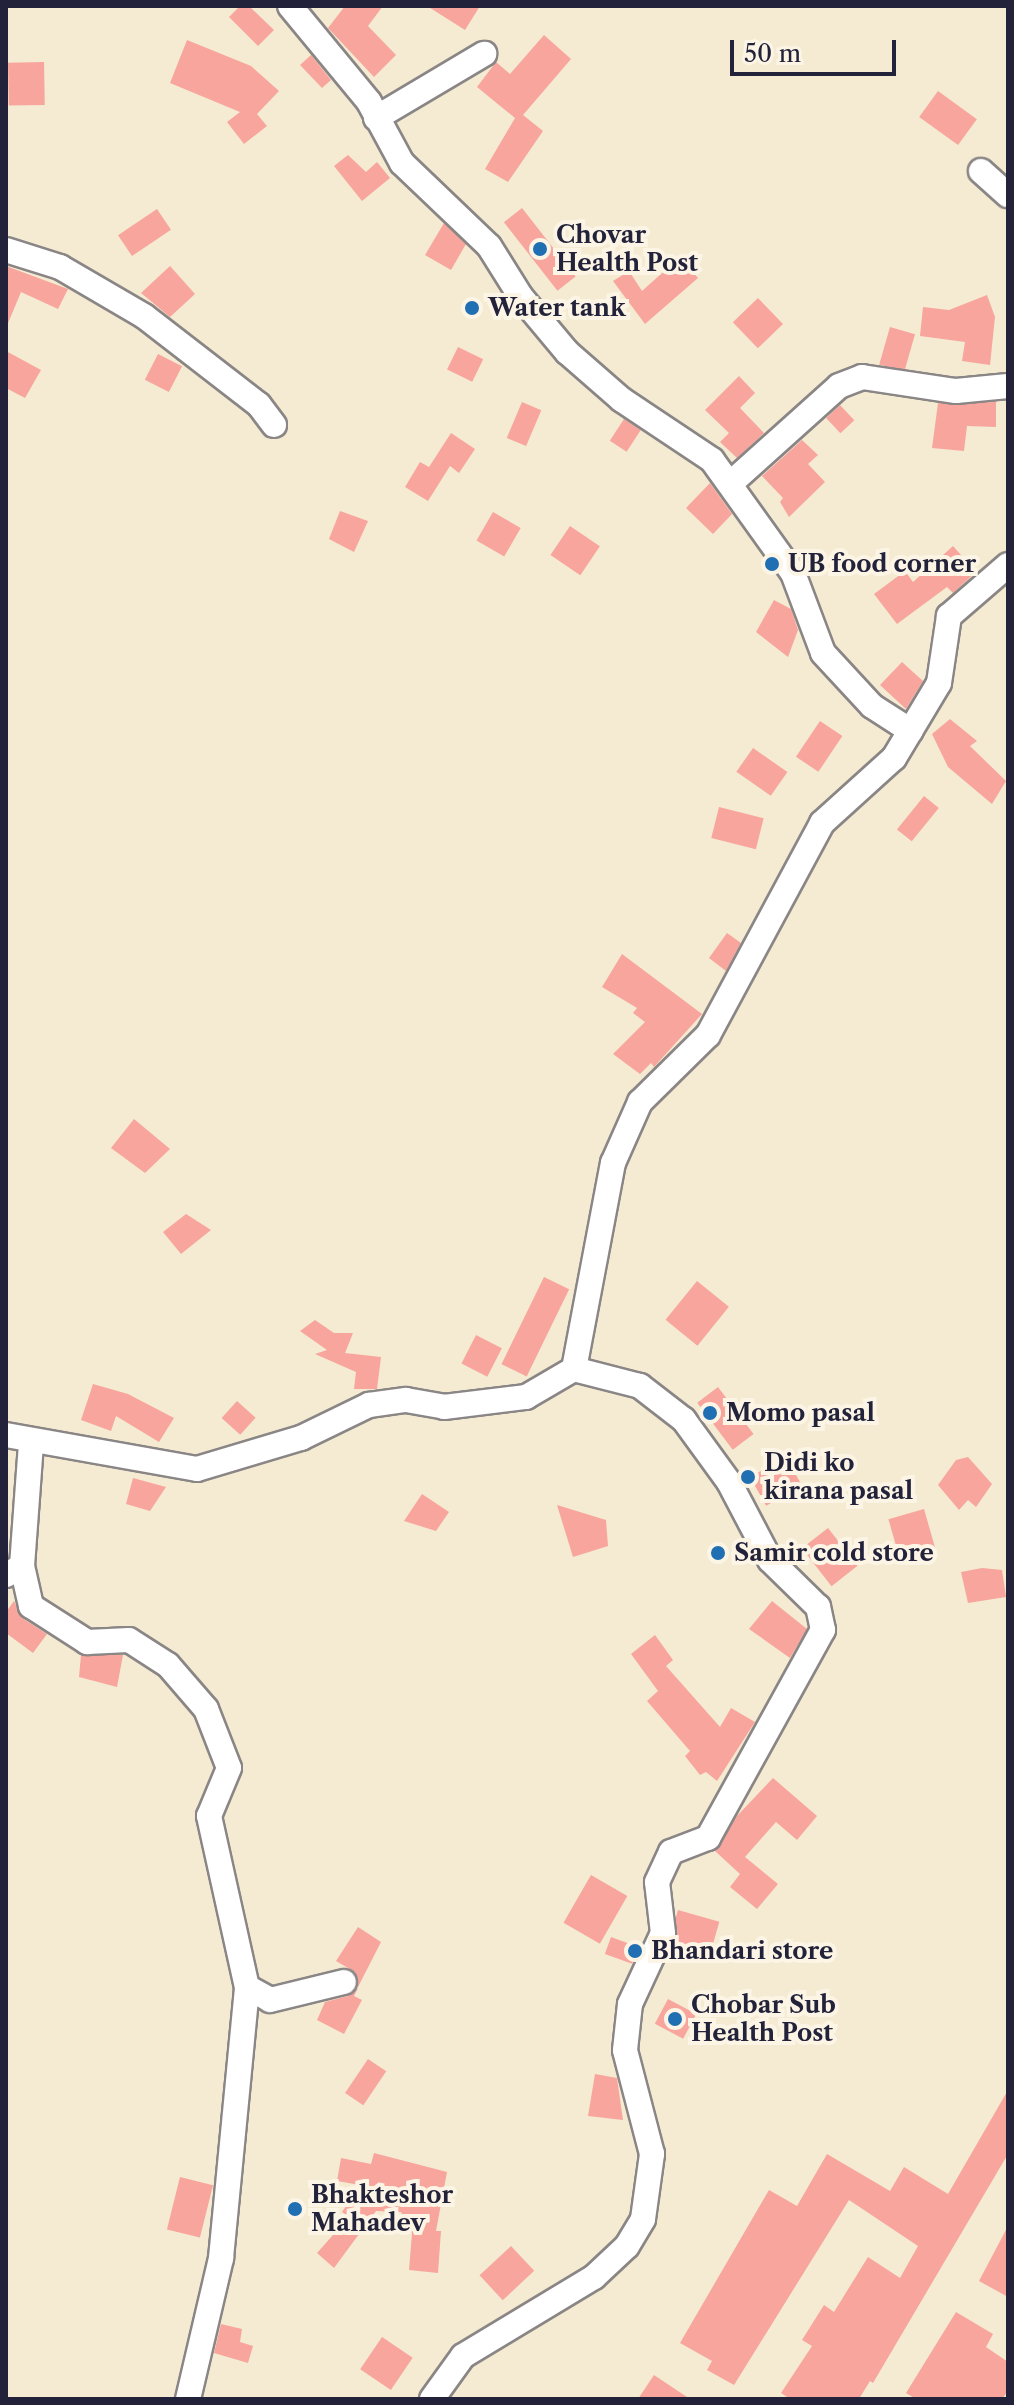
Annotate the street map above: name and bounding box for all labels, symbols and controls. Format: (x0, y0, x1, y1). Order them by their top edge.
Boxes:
scale bar (734, 24, 900, 74)
text: 50 m (744, 39, 801, 68)
place label: Chovar Health Post (556, 221, 698, 277)
marker: Chovar Health Post (531, 240, 549, 258)
place label: Water tank (488, 294, 626, 322)
marker: Water tank (463, 299, 481, 317)
place label: UB food corner (788, 550, 976, 578)
marker: UB food corner (763, 555, 781, 573)
place label: Momo pasal (726, 1399, 875, 1427)
marker: Momo pasal (701, 1404, 719, 1422)
place label: Didi ko kirana pasal (764, 1449, 914, 1505)
marker: Didi ko kirana pasal (739, 1468, 757, 1486)
place label: Samir cold store (734, 1539, 934, 1567)
marker: Samir cold store (709, 1544, 727, 1562)
place label: Bhandari store (651, 1937, 833, 1965)
marker: Bhandari store (626, 1942, 644, 1960)
place label: Chobar Sub Health Post (691, 1991, 836, 2047)
marker: Chobar Sub Health Post (666, 2010, 684, 2028)
place label: Bhakteshor Mahadev (311, 2181, 453, 2237)
marker: Bhakteshor Mahadev (286, 2200, 304, 2218)

